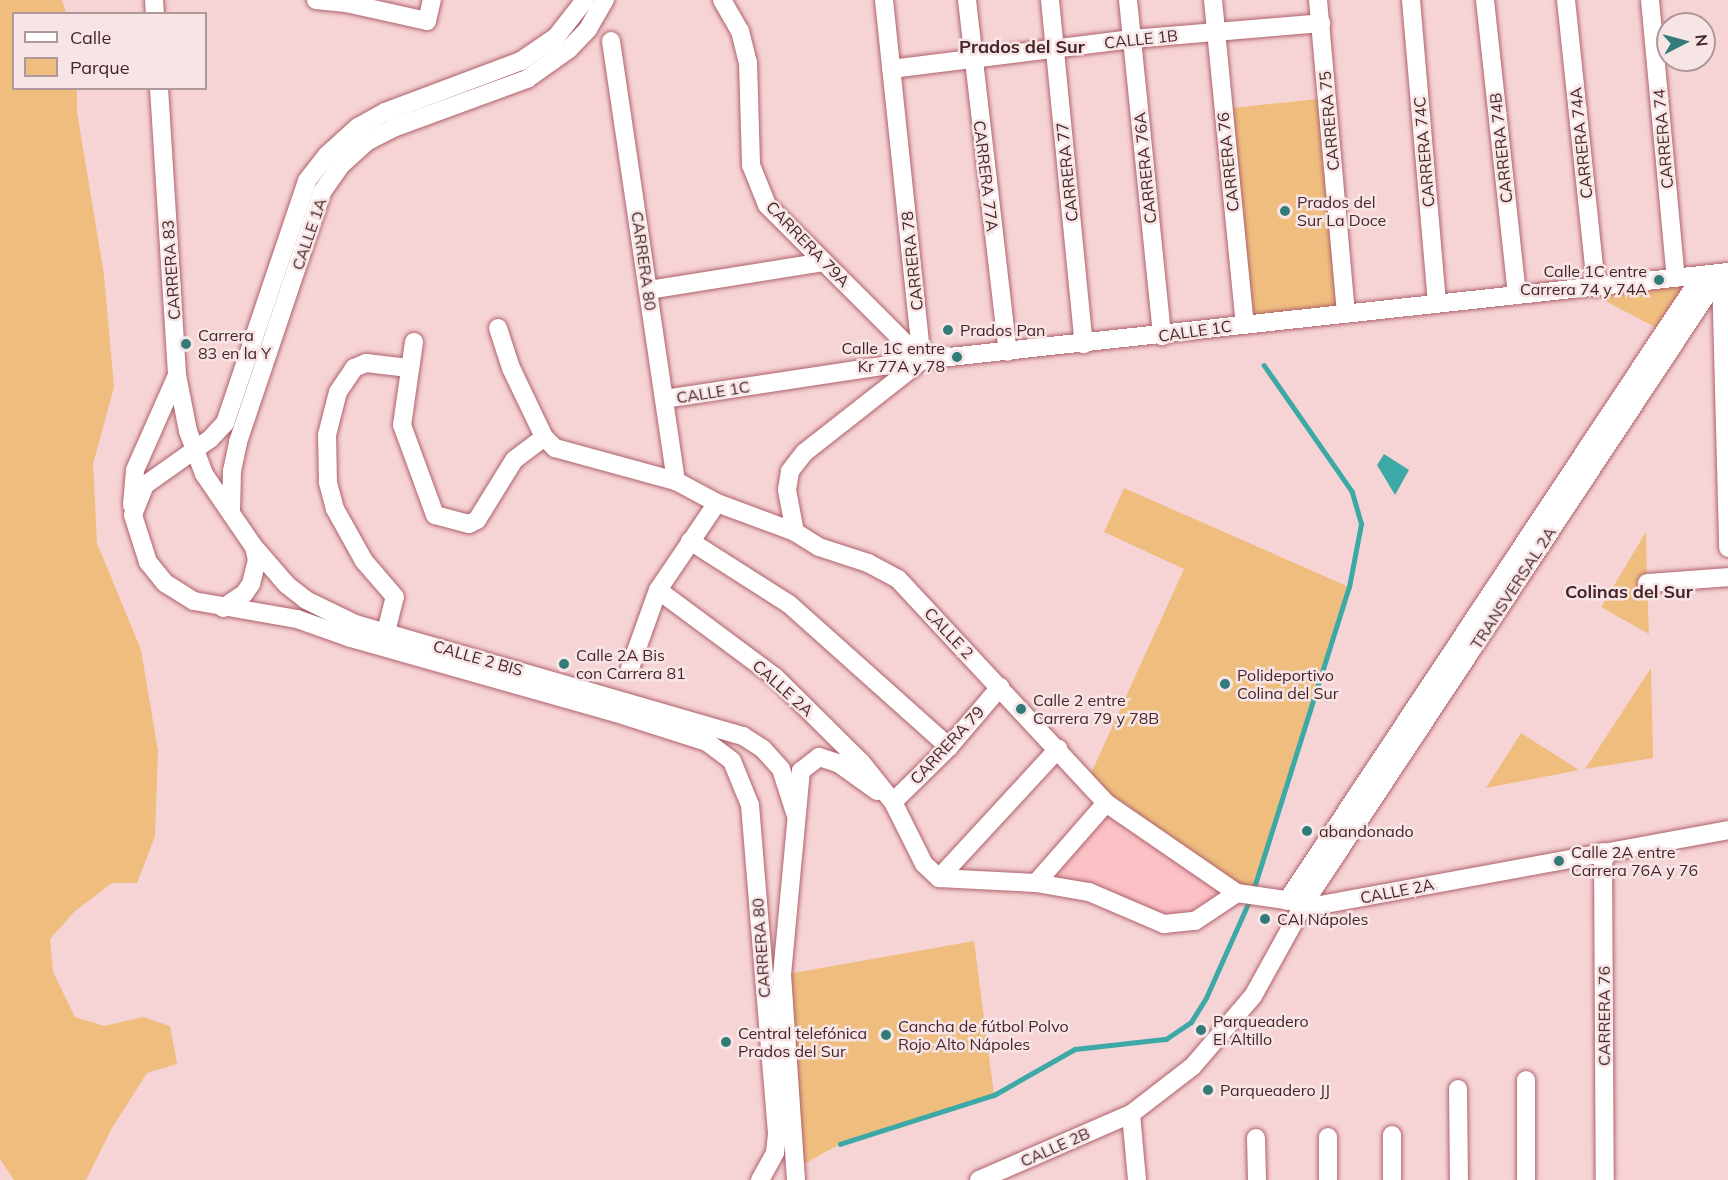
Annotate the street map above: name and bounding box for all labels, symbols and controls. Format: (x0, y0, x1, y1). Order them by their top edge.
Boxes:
legend (12, 12, 207, 90)
north arrow (1656, 12, 1716, 72)
text: Calle (70, 26, 111, 49)
street label: CALLE 1B (1103, 26, 1179, 52)
text: N (1691, 33, 1712, 47)
district label: Prados del Sur (959, 36, 1085, 58)
text: Parque (70, 56, 129, 79)
street label: CARRERA 75 (1315, 70, 1343, 172)
street label: CARRERA 74A (1566, 86, 1596, 200)
street label: CARRERA 74 (1649, 88, 1677, 190)
street label: CARRERA 74B (1486, 92, 1516, 204)
street label: CARRERA 74C (1410, 96, 1438, 208)
street label: CARRERA 76A (1130, 111, 1160, 225)
street label: CARRERA 76 (1213, 111, 1243, 213)
street label: CARRERA 77A (970, 119, 1002, 233)
street label: CARRERA 77 (1052, 121, 1082, 223)
place label: Prados del Sur La Doce (1297, 192, 1386, 230)
street label: CALLE 1A (288, 196, 330, 272)
street label: CARRERA 79A (762, 197, 854, 291)
marker: Prados del Sur La Doce (1278, 204, 1292, 218)
street label: CARRERA 80 (628, 210, 660, 312)
street label: CARRERA 78 (897, 210, 927, 312)
street label: CARRERA 83 (158, 219, 184, 321)
place label: Calle 1C entre Carrera 74 y 74A (1520, 261, 1647, 299)
marker: Calle 1C entre Carrera 74 y 74A (1652, 273, 1666, 287)
street label: CALLE 1C (1157, 316, 1233, 346)
place label: Prados Pan (960, 320, 1045, 340)
marker: Prados Pan (941, 323, 955, 337)
place label: Carrera 83 en la Y (198, 325, 271, 363)
marker: Carrera 83 en la Y (179, 337, 193, 351)
place label: Calle 1C entre Kr 77A y 78 (841, 338, 945, 376)
marker: Calle 1C entre Kr 77A y 78 (950, 350, 964, 364)
street label: CALLE 1C (675, 377, 751, 407)
street label: TRANSVERSAL 2A (1466, 523, 1560, 653)
district label: Colinas del Sur (1565, 581, 1693, 603)
street label: CALLE 2 (920, 603, 978, 663)
street label: CALLE 2 BIS (431, 636, 525, 680)
place label: Calle 2A Bis con Carrera 81 (576, 645, 686, 683)
street label: CALLE 2A (749, 656, 817, 720)
marker: Calle 2A Bis con Carrera 81 (557, 657, 571, 671)
place label: Polideportivo Colina del Sur (1237, 665, 1339, 703)
marker: Polideportivo Colina del Sur (1218, 677, 1232, 691)
place label: Calle 2 entre Carrera 79 y 78B (1033, 690, 1159, 728)
street label: CARRERA 79 (906, 702, 988, 788)
marker: Calle 2 entre Carrera 79 y 78B (1014, 702, 1028, 716)
place label: abandonado (1319, 821, 1414, 841)
marker: abandonado (1300, 824, 1314, 838)
place label: Calle 2A entre Carrera 76A y 76 (1571, 842, 1698, 880)
marker: Calle 2A entre Carrera 76A y 76 (1552, 854, 1566, 868)
street label: CALLE 2A (1358, 874, 1436, 908)
street label: CARRERA 80 (748, 897, 774, 999)
place label: CAI Nápoles (1277, 909, 1368, 929)
marker: CAI Nápoles (1258, 912, 1272, 926)
street label: CARRERA 76 (1594, 966, 1614, 1066)
place label: Parqueadero El Altillo (1213, 1011, 1309, 1049)
place label: Cancha de fútbol Polvo Rojo Alto Nápoles (898, 1016, 1069, 1054)
place label: Central telefónica Prados del Sur (738, 1023, 867, 1061)
marker: Parqueadero El Altillo (1194, 1023, 1208, 1037)
marker: Cancha de fútbol Polvo Rojo Alto Nápoles (879, 1028, 893, 1042)
marker: Central telefónica Prados del Sur (719, 1035, 733, 1049)
place label: Parqueadero JJ (1220, 1080, 1330, 1100)
marker: Parqueadero JJ (1201, 1083, 1215, 1097)
street label: CALLE 2B (1017, 1123, 1093, 1171)

